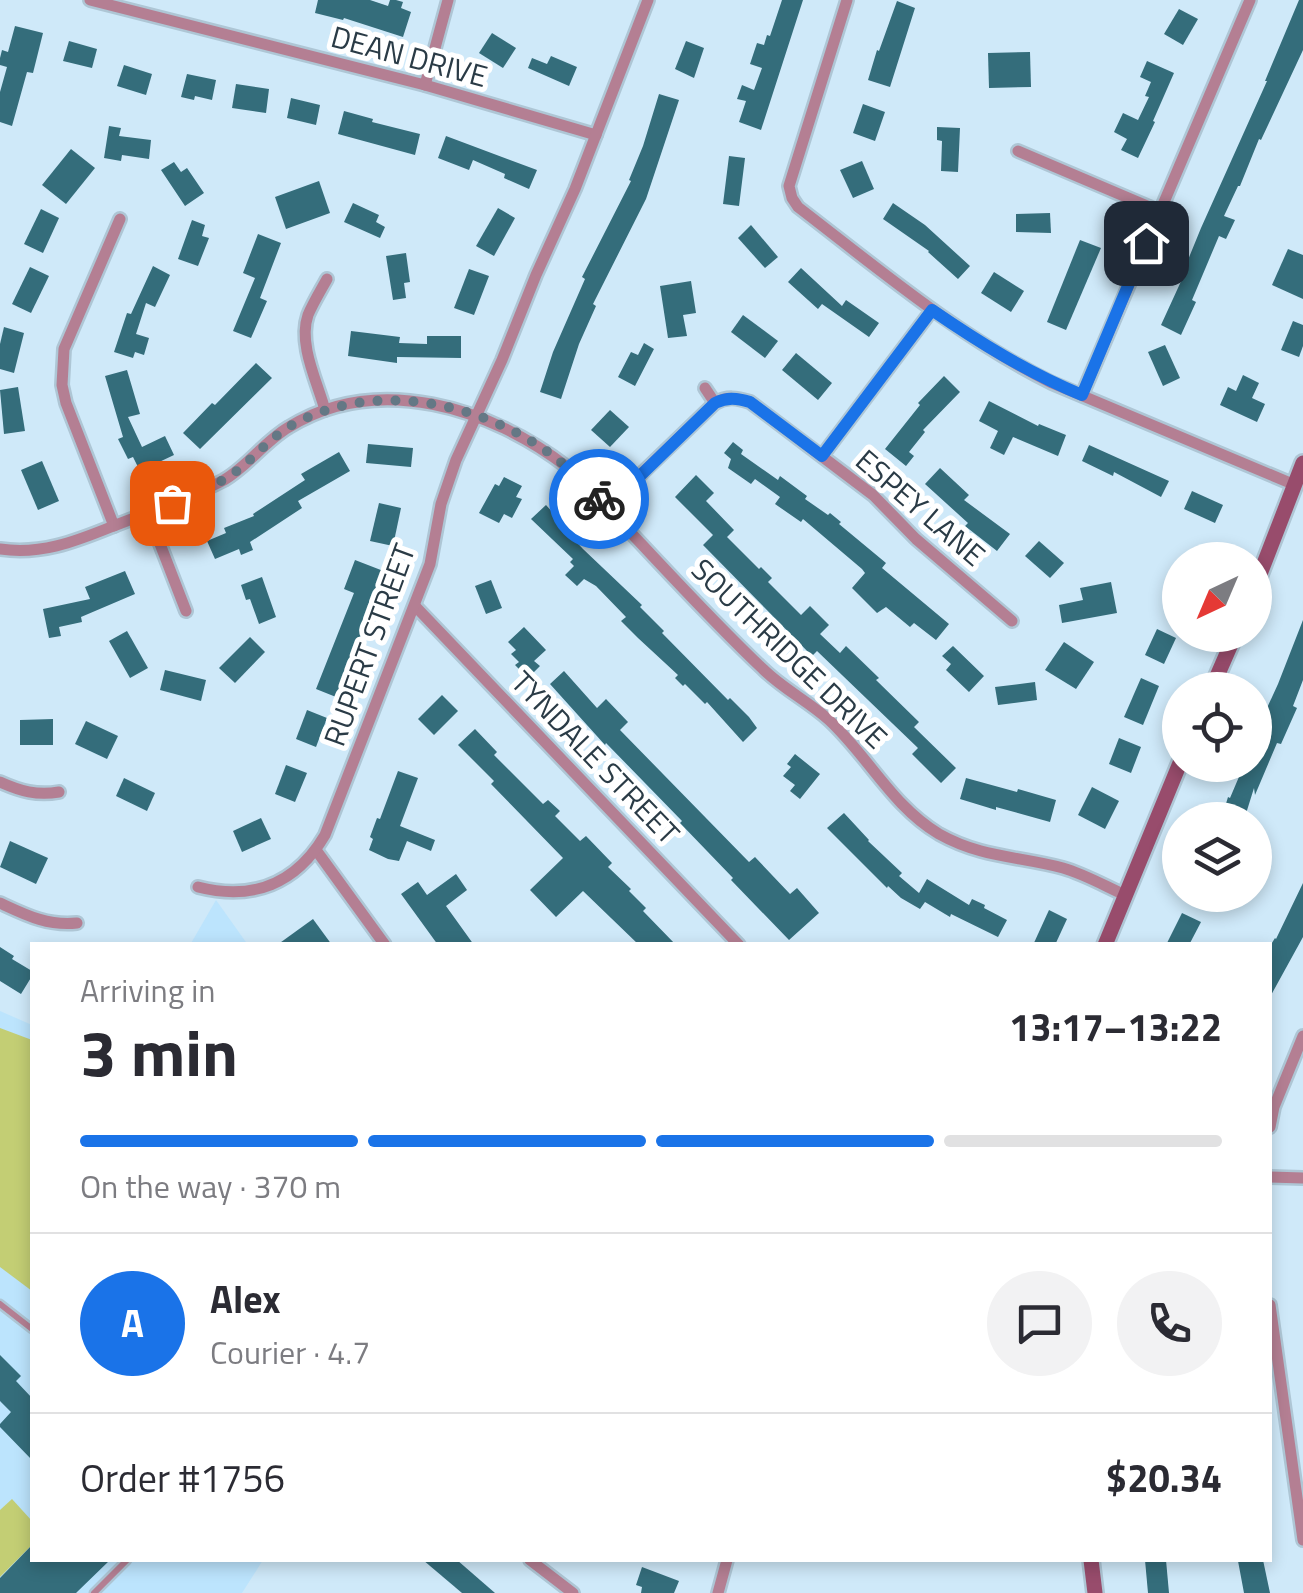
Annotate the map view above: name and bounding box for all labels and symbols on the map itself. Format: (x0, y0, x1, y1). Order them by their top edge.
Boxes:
street label: DEAN DRIVE (326, 13, 492, 99)
pin (1104, 201, 1189, 286)
street label: ESPEY LANE (846, 438, 996, 577)
courier (549, 449, 649, 549)
pin (130, 461, 215, 546)
street label: RUPERT STREET (311, 537, 427, 752)
north arrow (1162, 542, 1272, 652)
street label: SOUTHRIDGE DRIVE (681, 547, 898, 759)
street label: TYNDALE STREET (501, 660, 691, 855)

